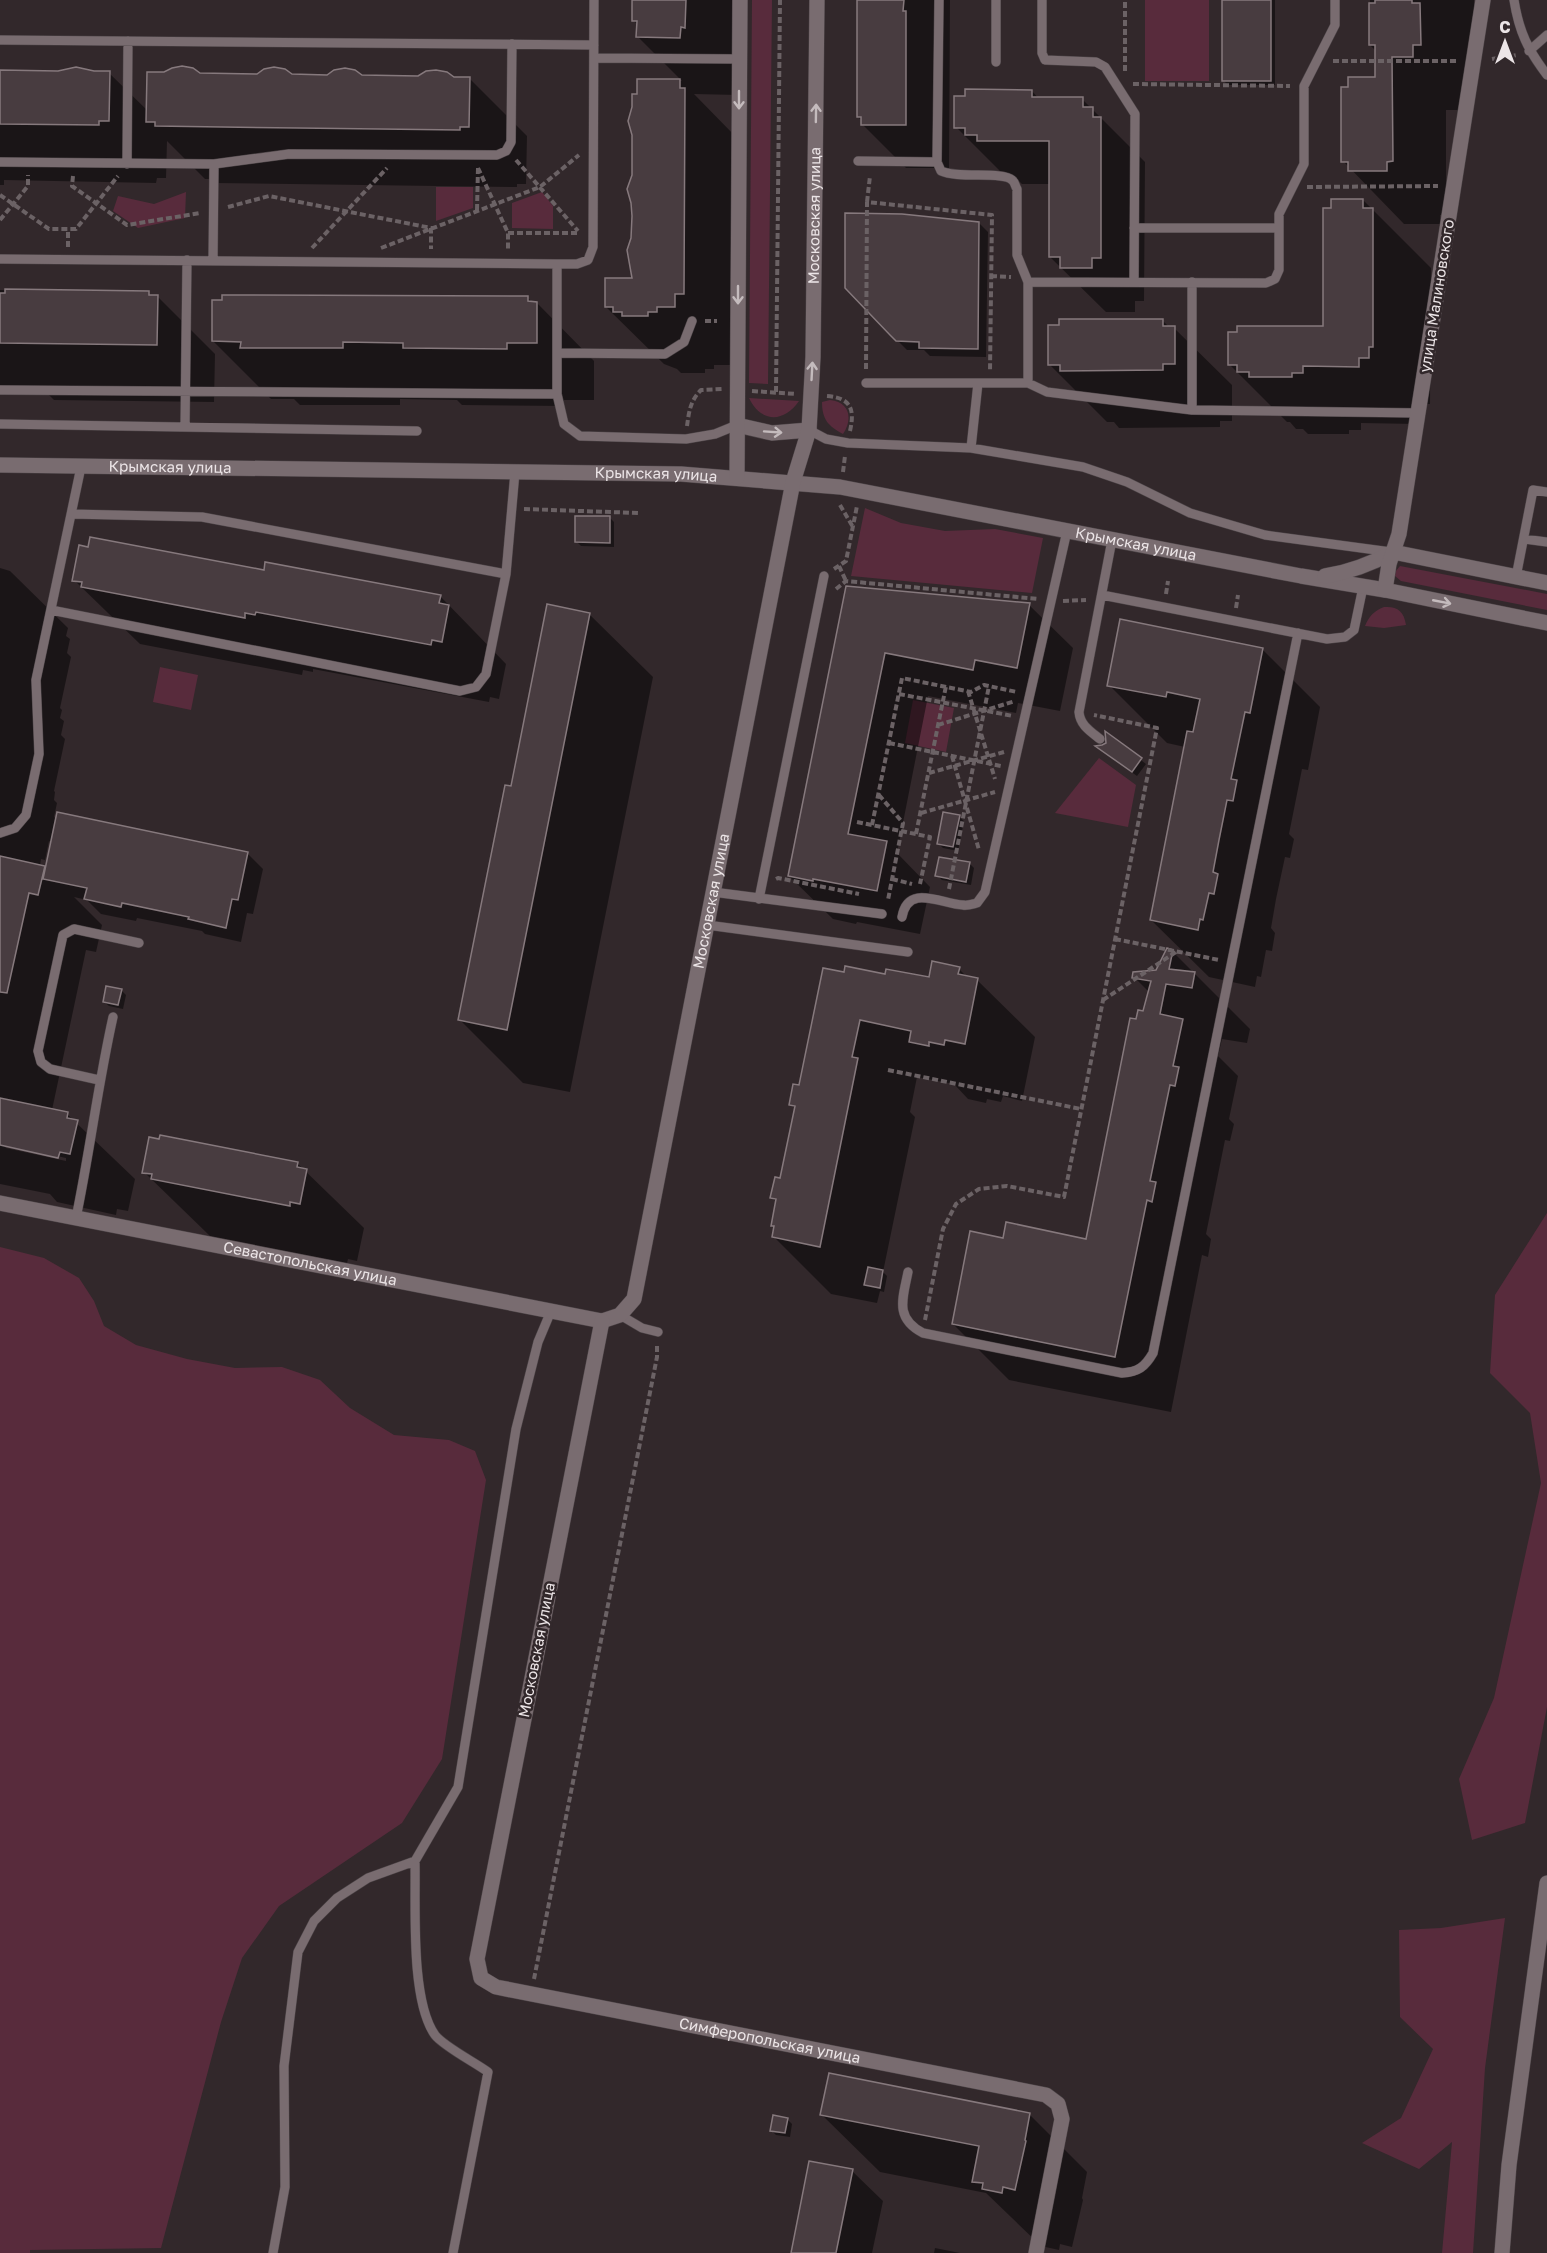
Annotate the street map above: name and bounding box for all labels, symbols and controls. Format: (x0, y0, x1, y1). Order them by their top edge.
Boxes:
north arrow (1475, 12, 1535, 72)
text: С (1499, 17, 1511, 37)
one-way arrow (733, 90, 745, 110)
one-way arrow (810, 104, 821, 124)
street label: Московская улица (804, 147, 823, 284)
street label: улица Малиновского (1415, 218, 1457, 374)
one-way arrow (732, 285, 744, 305)
one-way arrow (807, 362, 818, 382)
one-way arrow (762, 426, 782, 437)
street label: Крымская улица (108, 456, 232, 476)
street label: Крымская улица (594, 463, 718, 485)
street label: Крымская улица (1074, 523, 1198, 564)
one-way arrow (1432, 597, 1452, 608)
street label: Московская улица (688, 832, 732, 970)
street label: Севастопольская улица (222, 1237, 399, 1289)
street label: Московская улица (514, 1581, 558, 1719)
street label: Симферопольская улица (678, 2013, 862, 2066)

